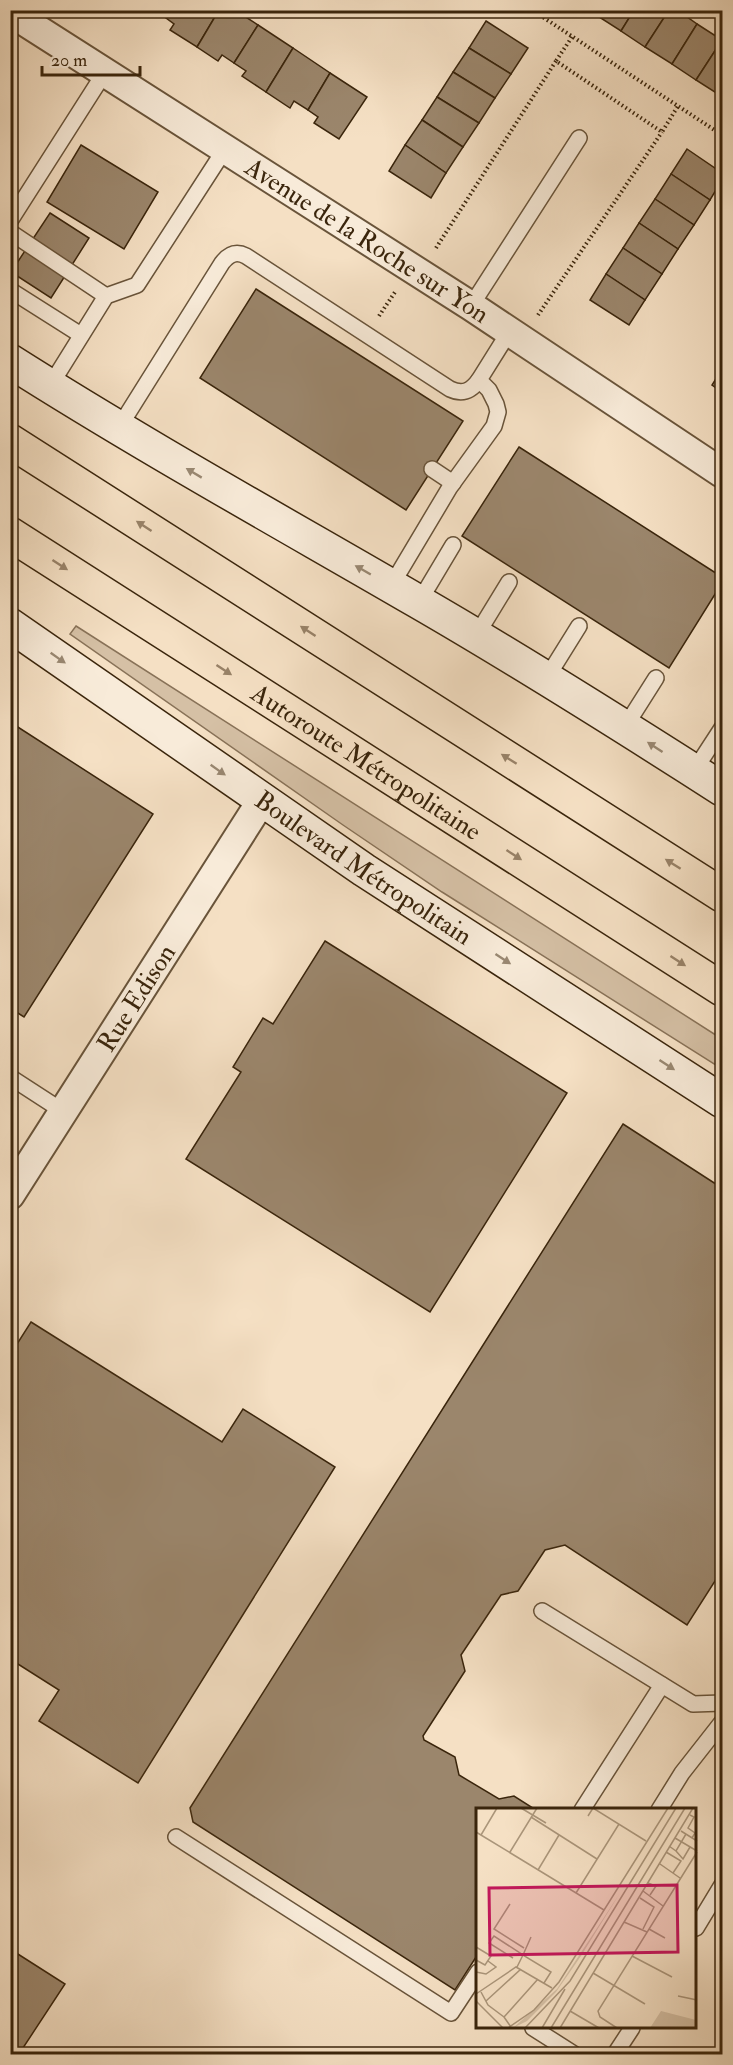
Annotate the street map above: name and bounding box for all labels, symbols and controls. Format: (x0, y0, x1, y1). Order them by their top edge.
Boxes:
scale bar (42, 39, 140, 77)
text: 20 m (51, 49, 87, 72)
street label: Avenue de la Roche sur Yon (238, 151, 495, 331)
one-way arrow (186, 467, 202, 478)
one-way arrow (135, 521, 152, 532)
one-way arrow (52, 560, 68, 571)
one-way arrow (355, 564, 371, 575)
one-way arrow (300, 626, 316, 637)
one-way arrow (51, 652, 66, 664)
one-way arrow (216, 665, 232, 676)
street label: Autoroute Métropolitaine (244, 677, 487, 848)
one-way arrow (647, 741, 664, 752)
one-way arrow (501, 754, 517, 765)
one-way arrow (210, 764, 226, 776)
street label: Boulevard Métropolitain (248, 784, 478, 953)
one-way arrow (506, 850, 522, 861)
one-way arrow (665, 858, 681, 869)
street label: Rue Edison (91, 938, 183, 1058)
one-way arrow (495, 954, 511, 965)
one-way arrow (670, 955, 686, 966)
one-way arrow (659, 1059, 675, 1070)
inset map (476, 1808, 697, 2029)

